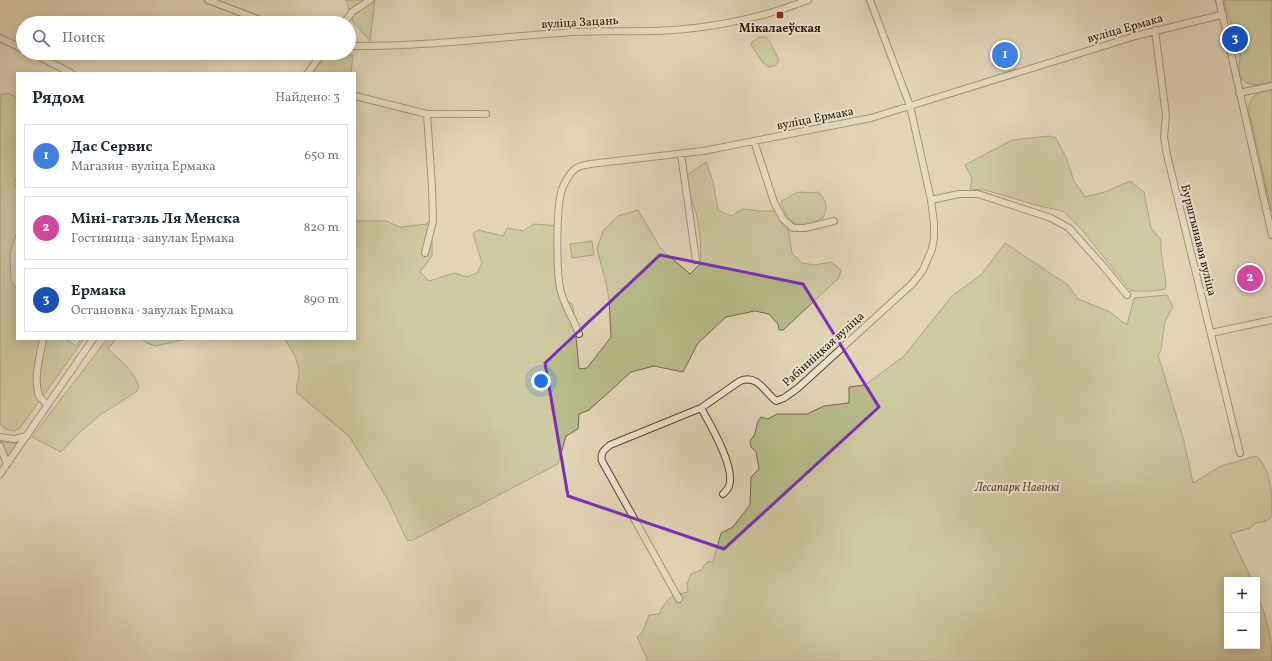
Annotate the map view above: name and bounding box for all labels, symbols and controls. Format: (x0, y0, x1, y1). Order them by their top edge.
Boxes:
marker: Мікалаеўская (775, 10, 785, 20)
street label: вуліца Ермака (1085, 10, 1165, 47)
street label: вуліца Зацань (541, 13, 619, 33)
search box (16, 16, 356, 60)
place label: Мікалаеўская (739, 21, 821, 37)
pin: 3 (1222, 24, 1248, 54)
icon: search (30, 27, 52, 49)
text: Поиск (62, 28, 105, 49)
pin: 1 (992, 40, 1018, 70)
text: Рядом (32, 87, 85, 110)
text: Найдено: 3 (275, 89, 340, 107)
street label: вуліца Ермака (775, 104, 855, 134)
text: Дас Сервис (71, 137, 152, 158)
text: 1 (43, 147, 49, 165)
text: 650 m (305, 147, 339, 165)
text: Магазин · вуліца Ермака (71, 158, 216, 176)
street label: Бурштынавая вуліца (1176, 183, 1220, 298)
text: Міні-гатэль Ля Менска (71, 209, 240, 230)
text: 2 (43, 219, 49, 237)
text: 820 m (304, 219, 339, 237)
text: Гостиница · завулак Ермака (71, 230, 235, 248)
pin: 2 (1237, 263, 1263, 293)
text: Ермака (71, 281, 126, 302)
text: 3 (43, 291, 49, 309)
text: 890 m (303, 291, 339, 309)
text: Остановка · завулак Ермака (71, 302, 234, 320)
street label: Рабінніцкая вуліца (779, 309, 868, 391)
your location (531, 371, 551, 391)
park label: Лесапарк Навінкі (974, 480, 1060, 496)
map controls (1224, 577, 1260, 649)
button: + (1224, 577, 1260, 613)
button: − (1224, 613, 1260, 649)

